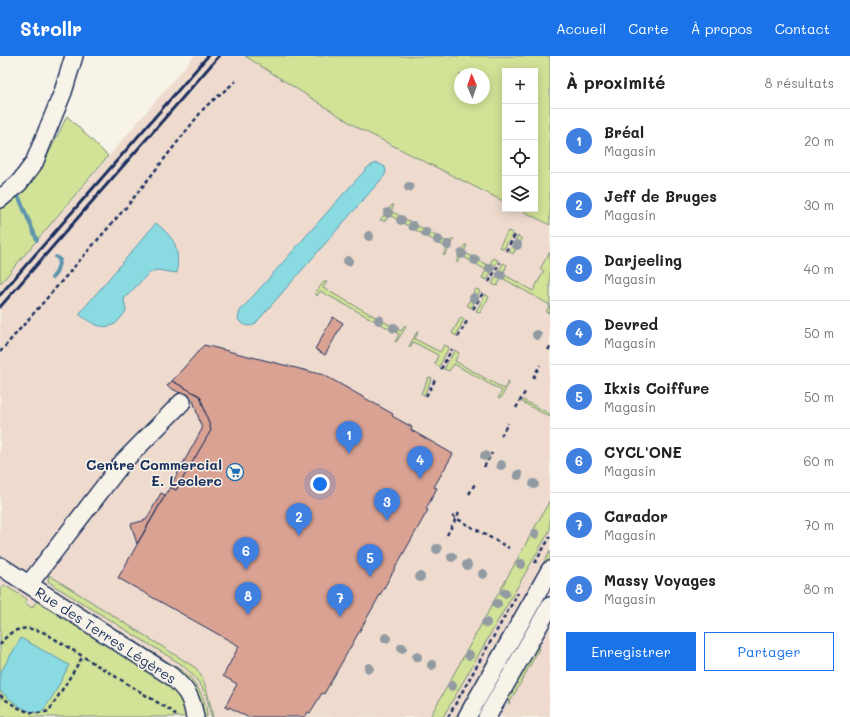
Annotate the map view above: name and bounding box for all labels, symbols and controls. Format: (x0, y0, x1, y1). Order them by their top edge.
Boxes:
text: Strollr (20, 16, 82, 41)
text: Accueil (556, 19, 606, 38)
text: Carte (628, 19, 669, 38)
text: À propos (691, 19, 753, 38)
text: Contact (775, 19, 830, 38)
north arrow (454, 68, 490, 104)
map controls (502, 68, 538, 212)
button: + (502, 68, 538, 104)
text: À proximité (566, 71, 665, 93)
text: 8 résultats (765, 74, 834, 91)
button: − (502, 104, 538, 140)
text: Bréal (604, 122, 644, 142)
text: 1 (576, 132, 582, 149)
text: 20 m (804, 132, 834, 149)
button: locate (502, 140, 538, 176)
text: Magasin (604, 142, 656, 159)
button: layers (502, 176, 538, 212)
text: Jeff de Bruges (604, 186, 717, 206)
text: 2 (575, 196, 583, 213)
text: 30 m (804, 196, 834, 213)
text: Magasin (604, 206, 656, 223)
text: Darjeeling (604, 250, 682, 270)
text: 3 (575, 260, 583, 277)
text: 40 m (804, 260, 834, 277)
text: Magasin (604, 270, 656, 287)
text: Devred (604, 314, 658, 334)
text: 4 (575, 324, 583, 341)
text: 50 m (804, 324, 834, 341)
text: Magasin (604, 334, 656, 351)
text: Ikxis Coiffure (604, 378, 709, 398)
text: 5 (575, 388, 583, 405)
text: 50 m (804, 388, 834, 405)
text: Magasin (604, 398, 656, 415)
pin: 1 (336, 421, 362, 454)
text: CYCL'ONE (604, 442, 682, 462)
pin: 4 (407, 446, 433, 479)
text: 6 (575, 452, 583, 469)
text: 60 m (804, 452, 834, 469)
place label: Centre Commercial E. Leclerc (86, 455, 222, 490)
supermarket icon: Centre Commercial E. Leclerc (225, 462, 245, 482)
text: Magasin (604, 462, 656, 479)
your location (310, 474, 330, 494)
pin: 3 (374, 488, 400, 521)
pin: 2 (286, 503, 312, 536)
text: Carador (604, 506, 668, 526)
text: 7 (575, 516, 583, 533)
text: 70 m (804, 516, 834, 533)
text: Magasin (604, 526, 656, 543)
pin: 6 (233, 537, 259, 570)
pin: 5 (357, 544, 383, 577)
text: Massy Voyages (604, 570, 716, 590)
text: 8 (575, 580, 583, 597)
text: 80 m (804, 580, 834, 597)
street label: Rue des Terres Légères (32, 582, 180, 688)
pin: 8 (235, 582, 261, 615)
pin: 7 (327, 584, 353, 617)
text: Magasin (604, 590, 656, 607)
button: Enregistrer (566, 632, 696, 671)
button: Partager (704, 632, 834, 671)

